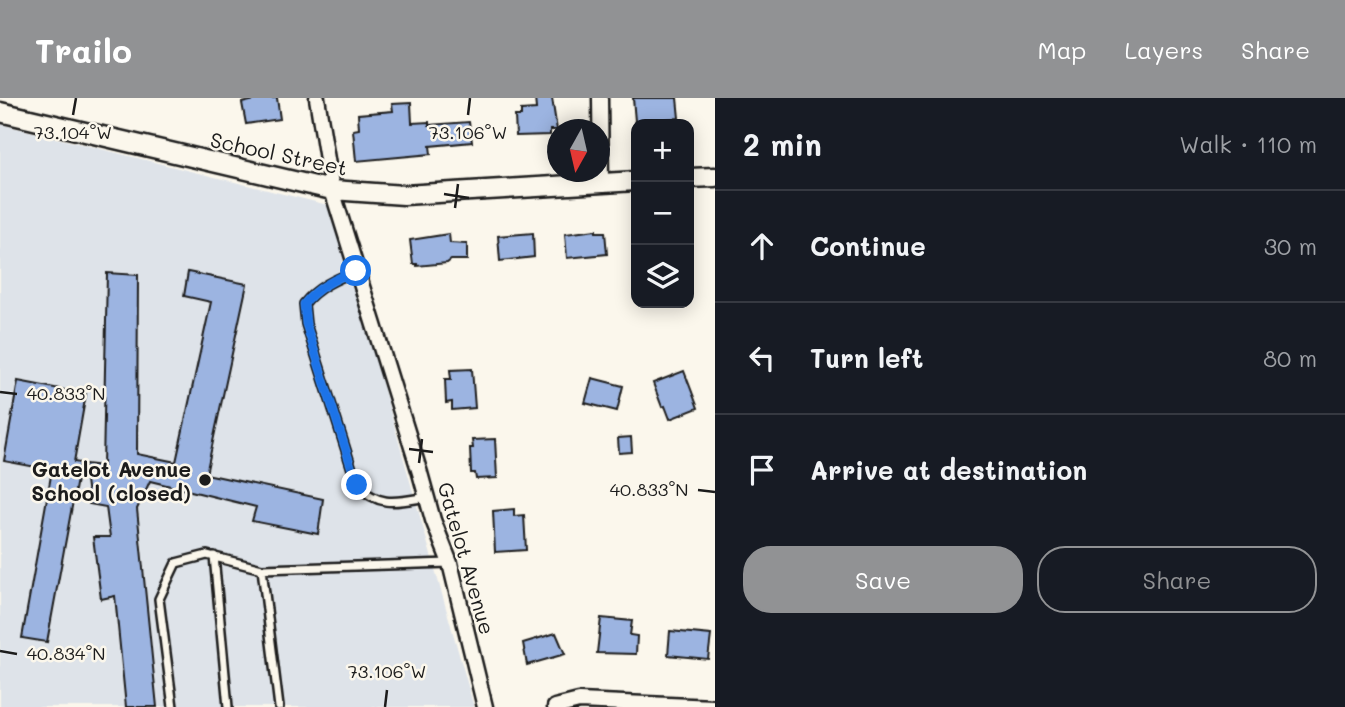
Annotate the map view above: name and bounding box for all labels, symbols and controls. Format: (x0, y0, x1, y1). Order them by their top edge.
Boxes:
text: Trailo (35, 28, 132, 71)
text: Map (1038, 34, 1086, 65)
text: Layers (1124, 34, 1203, 65)
text: Share (1241, 34, 1310, 65)
north arrow (547, 119, 610, 182)
map controls (631, 119, 694, 308)
button: + (631, 119, 694, 182)
text: 73.104°W (34, 120, 112, 144)
text: 73.106°W (429, 120, 507, 144)
text: 2 min (743, 124, 822, 164)
street label: School Street (208, 125, 350, 181)
text: Walk · 110 m (1179, 129, 1317, 159)
button: − (631, 182, 694, 245)
icon: ahead (743, 227, 781, 265)
text: Continue (810, 229, 926, 263)
text: 30 m (1264, 231, 1317, 261)
button: layers (631, 245, 694, 308)
route start (340, 255, 371, 286)
icon: left (743, 339, 781, 377)
text: Turn left (810, 341, 923, 375)
text: 80 m (1263, 343, 1317, 373)
text: 40.833°N (26, 381, 106, 405)
icon: arrive (743, 451, 781, 489)
text: Arrive at destination (810, 453, 1087, 487)
place label: Gatelot Avenue School (closed) (31, 455, 191, 506)
route end (341, 469, 372, 500)
marker: Gatelot Avenue School (closed) (197, 472, 213, 488)
text: 40.833°N (609, 477, 689, 501)
street label: Gatelot Avenue (432, 479, 502, 637)
button: Save (743, 546, 1023, 613)
button: Share (1037, 546, 1317, 613)
text: 40.834°N (26, 641, 106, 665)
text: 73.106°W (348, 659, 426, 683)

